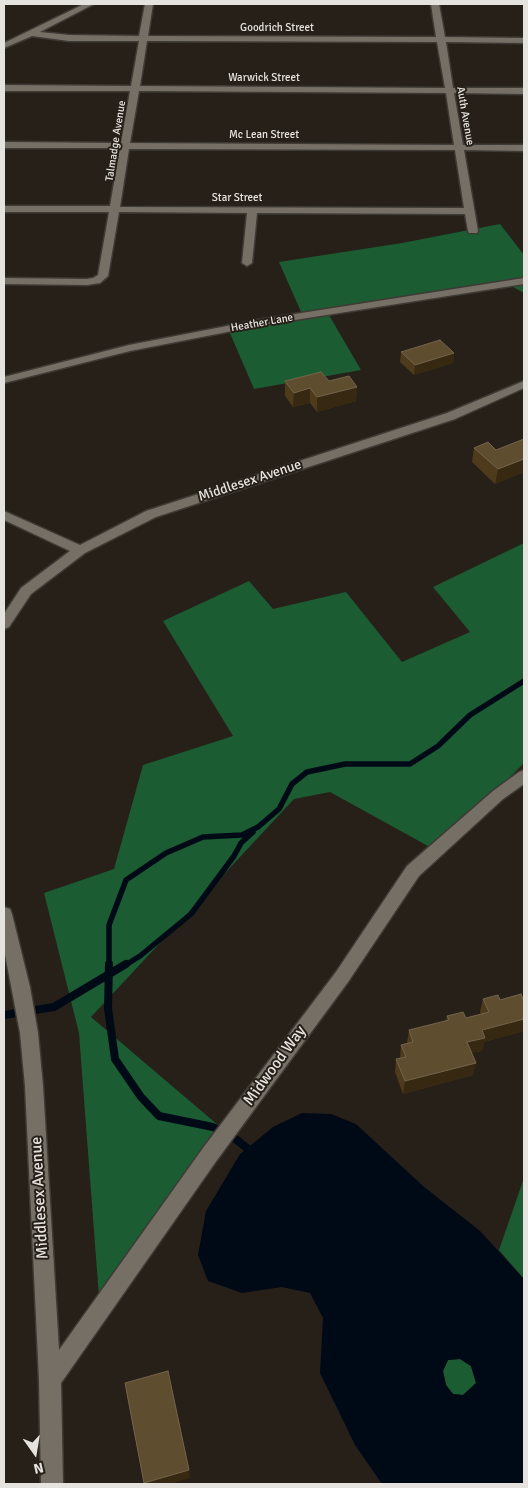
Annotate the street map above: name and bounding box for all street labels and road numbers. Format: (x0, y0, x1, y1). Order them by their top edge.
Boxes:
street label: Goodrich Street (240, 21, 314, 35)
street label: Warwick Street (228, 71, 300, 85)
street label: Auth Avenue (453, 86, 477, 146)
street label: Talmadge Avenue (103, 100, 129, 182)
street label: Mc Lean Street (229, 128, 299, 142)
street label: Star Street (212, 191, 262, 205)
street label: Heather Lane (230, 311, 294, 335)
street label: Middlesex Avenue (196, 456, 304, 506)
street label: Midwood Way (240, 1022, 310, 1110)
street label: Middlesex Avenue (27, 1136, 53, 1260)

